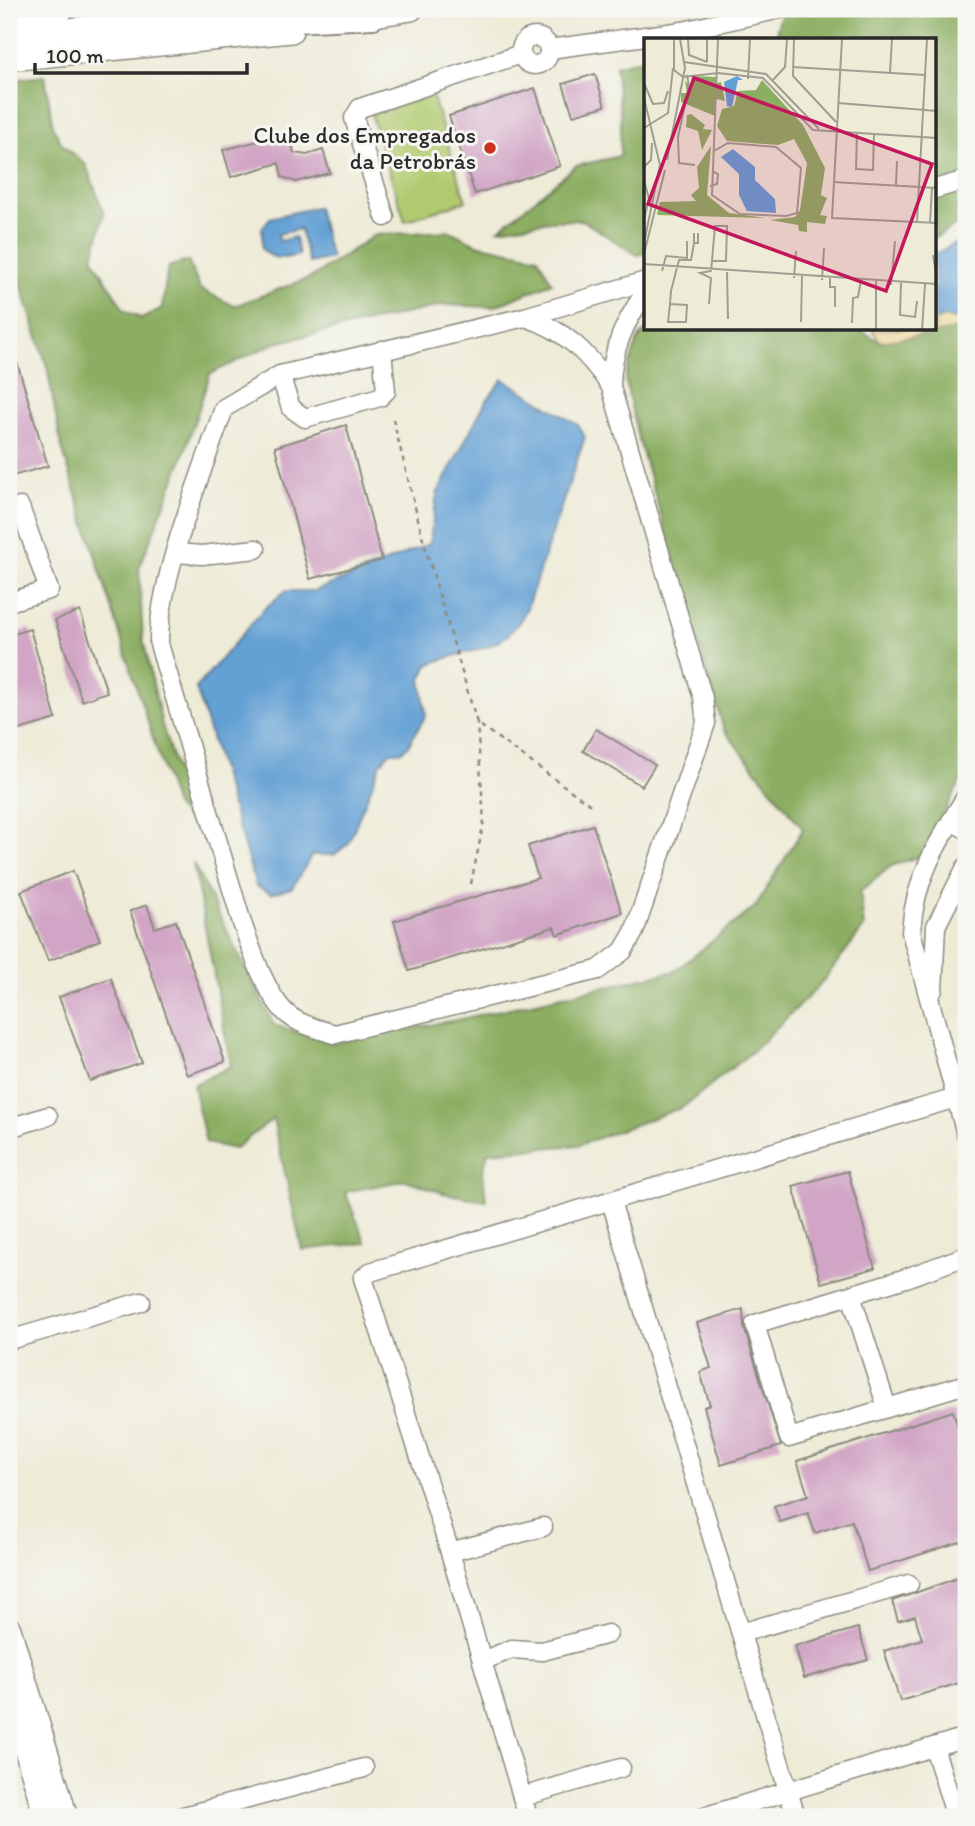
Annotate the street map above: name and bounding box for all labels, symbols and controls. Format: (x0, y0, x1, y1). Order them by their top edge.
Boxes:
scale bar (35, 32, 247, 76)
inset map (644, 38, 936, 331)
text: 100 m (46, 43, 104, 68)
place label: Clube dos Empregados da Petrobrás (253, 121, 476, 175)
marker: Clube dos Empregados da Petrobrás (482, 140, 498, 156)

